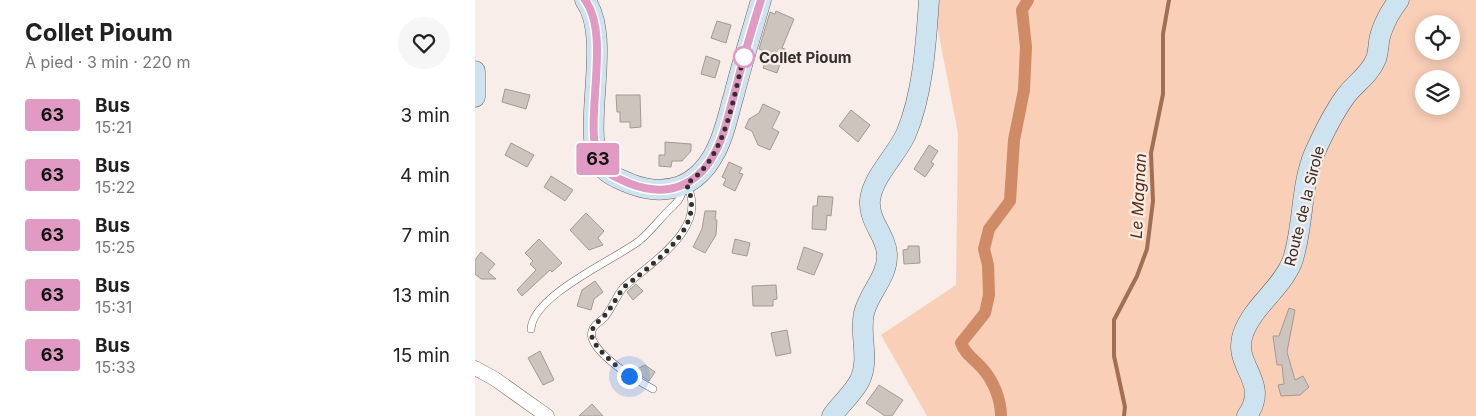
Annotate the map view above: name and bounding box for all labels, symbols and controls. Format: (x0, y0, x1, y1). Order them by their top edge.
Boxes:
map controls (1415, 15, 1460, 115)
button: locate (1415, 15, 1460, 60)
button: heart (398, 17, 450, 69)
text: Collet Pioum (25, 18, 173, 47)
marker: Collet Pioum (733, 46, 755, 68)
place label: Collet Pioum (759, 48, 851, 67)
text: À pied · 3 min · 220 m (25, 52, 190, 72)
button: layers (1415, 70, 1460, 115)
text: Bus (95, 94, 130, 117)
text: 63 (41, 104, 64, 125)
text: 3 min (400, 104, 450, 127)
text: 15:21 (95, 117, 132, 137)
line badge: 63 (575, 143, 621, 175)
street label: Route de la Sirole (1280, 144, 1328, 268)
text: 63 (586, 148, 610, 169)
water label: Le Magnan (1126, 153, 1150, 239)
text: Bus (95, 154, 130, 177)
text: 63 (41, 164, 64, 185)
text: 4 min (400, 164, 450, 187)
text: 15:22 (95, 177, 135, 197)
text: Bus (95, 214, 130, 237)
text: 63 (41, 224, 64, 245)
text: 7 min (401, 224, 450, 247)
text: 15:25 (95, 237, 135, 257)
text: Bus (95, 274, 130, 297)
text: 63 (41, 284, 64, 305)
text: 13 min (393, 284, 450, 307)
text: 15:31 (95, 297, 132, 317)
text: Bus (95, 334, 130, 357)
text: 63 (41, 344, 64, 365)
text: 15 min (393, 344, 450, 367)
text: 15:33 (95, 357, 136, 377)
your location (617, 364, 642, 389)

